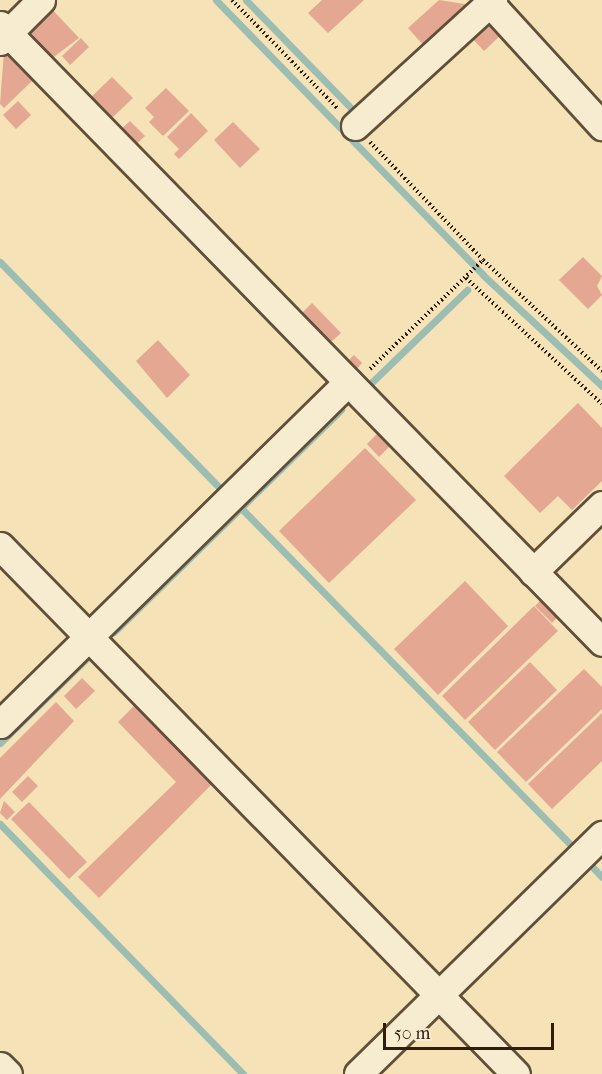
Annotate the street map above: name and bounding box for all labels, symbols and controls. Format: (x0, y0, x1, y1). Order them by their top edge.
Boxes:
scale bar (386, 1011, 557, 1049)
text: 50 m (394, 1023, 430, 1044)

